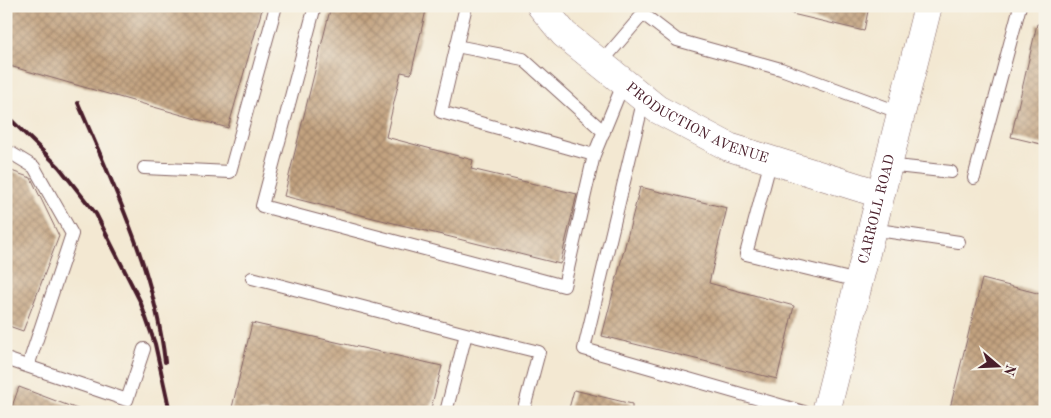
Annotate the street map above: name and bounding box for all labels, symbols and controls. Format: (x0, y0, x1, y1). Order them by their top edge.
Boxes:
street label: PRODUCTION AVENUE (623, 80, 770, 166)
street label: CARROLL ROAD (856, 153, 897, 266)
north arrow (974, 340, 1024, 390)
text: N (1001, 363, 1018, 378)

